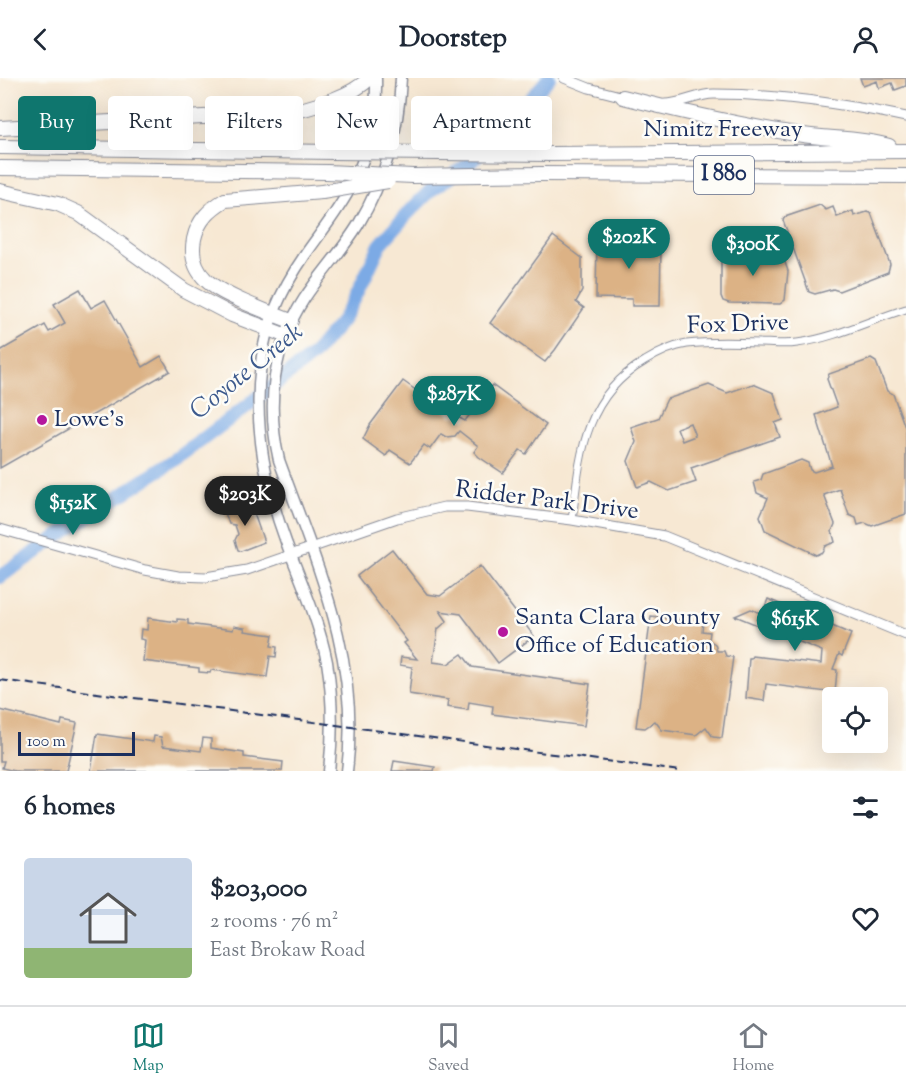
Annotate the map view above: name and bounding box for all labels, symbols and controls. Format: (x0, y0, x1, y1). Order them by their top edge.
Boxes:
text: Doorstep (399, 20, 507, 59)
icon: back (24, 23, 57, 56)
icon: person (849, 23, 882, 56)
chip: Buy (18, 96, 96, 150)
chip: Rent (108, 96, 193, 150)
chip: Filters (205, 96, 303, 150)
chip: New (315, 96, 399, 150)
chip: Apartment (411, 96, 552, 150)
street label: Nimitz Freeway (643, 113, 803, 147)
road number: I 880 (694, 156, 754, 194)
pin: $202K (587, 219, 671, 270)
text: $202K (602, 224, 656, 253)
pin: $300K (711, 226, 795, 277)
text: $300K (726, 231, 780, 260)
street label: Fox Drive (687, 306, 789, 344)
water label: Coyote Creek (182, 315, 312, 429)
pin: $287K (412, 376, 496, 427)
text: $287K (427, 381, 481, 410)
place label: Lowe's (54, 403, 124, 437)
marker: Lowe's (35, 413, 49, 427)
street label: Ridder Park Drive (453, 473, 641, 529)
pin: $203K (203, 476, 287, 527)
text: $203K (218, 481, 272, 510)
pin: $152K (31, 485, 115, 536)
text: $152K (49, 490, 97, 519)
place label: Santa Clara County Office of Education (515, 601, 720, 663)
pin: $615K (753, 601, 837, 652)
text: $615K (771, 606, 819, 635)
marker: Santa Clara County Office of Education (496, 625, 510, 639)
map controls (822, 687, 888, 753)
button: locate (822, 687, 888, 753)
scale bar (18, 729, 135, 756)
text: 100 m (27, 731, 66, 754)
text: 6 homes (24, 789, 115, 826)
icon: filters (849, 791, 882, 824)
text: $203,000 (210, 871, 307, 908)
icon: home (72, 882, 144, 954)
icon: heart (849, 902, 882, 935)
text: 2 rooms · 76 m² (210, 908, 338, 937)
text: East Brokaw Road (210, 937, 365, 966)
tab: Map (132, 1019, 165, 1078)
tab: Saved (428, 1019, 469, 1078)
tab: Home (732, 1019, 774, 1078)

